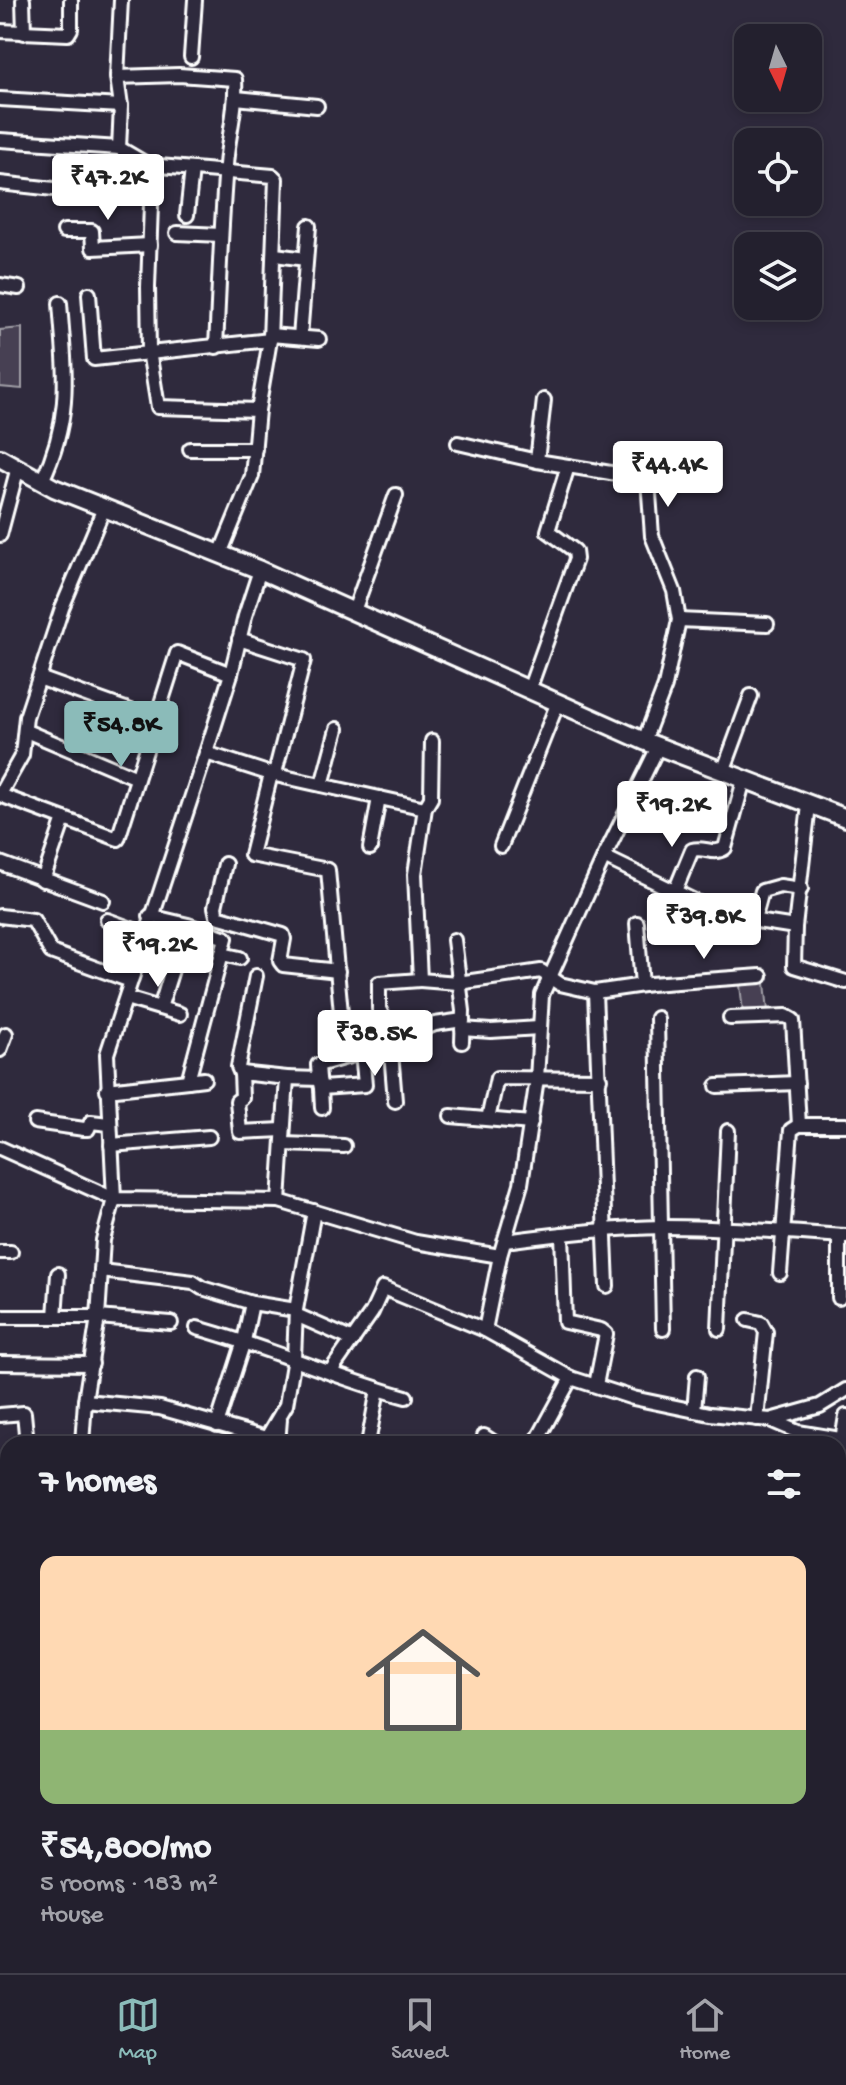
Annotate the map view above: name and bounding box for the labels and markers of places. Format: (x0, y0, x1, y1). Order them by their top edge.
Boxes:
pin: ₹47.2K (43, 154, 173, 222)
pin: ₹44.4K (603, 441, 733, 509)
pin: ₹54.8K (56, 701, 186, 769)
pin: ₹19.2K (607, 781, 737, 849)
pin: ₹39.8K (639, 893, 769, 961)
pin: ₹19.2K (93, 921, 223, 989)
pin: ₹38.5K (310, 1010, 440, 1078)

